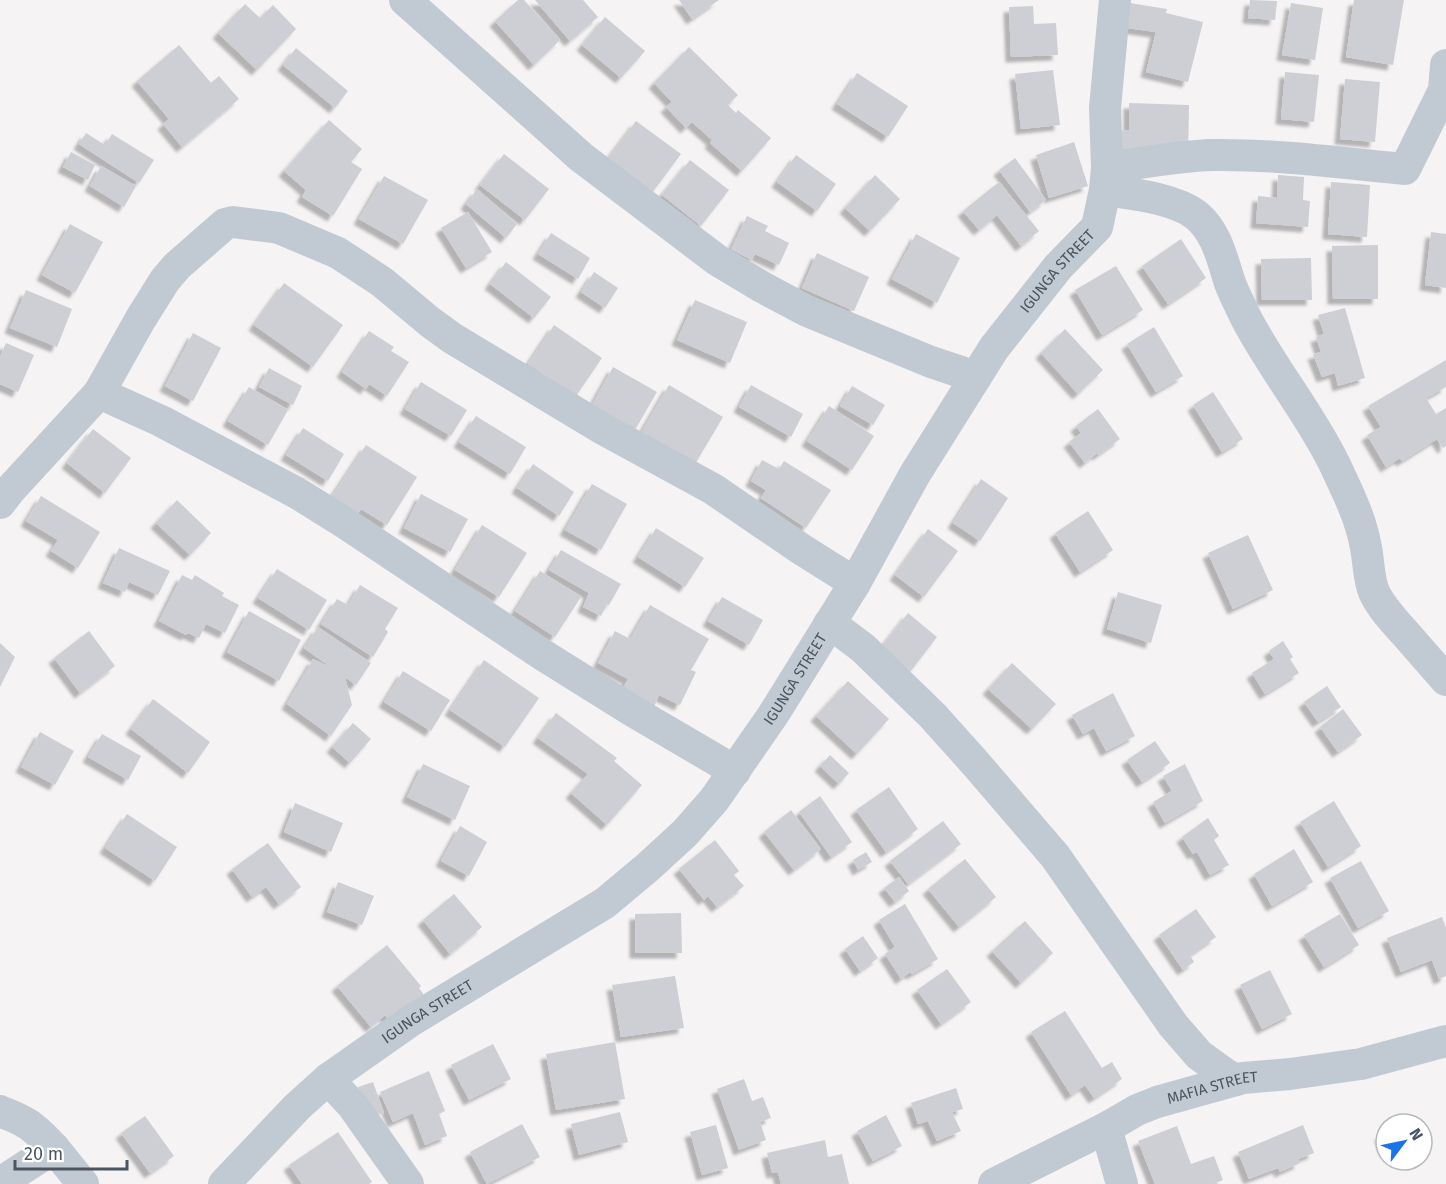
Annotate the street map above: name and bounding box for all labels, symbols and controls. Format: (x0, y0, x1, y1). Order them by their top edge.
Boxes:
street label: IGUNGA STREET (1016, 226, 1099, 317)
street label: IGUNGA STREET (760, 630, 831, 729)
street label: IGUNGA STREET (378, 976, 477, 1047)
street label: MAFIA STREET (1165, 1068, 1259, 1108)
north arrow (1374, 1112, 1434, 1172)
text: N (1405, 1125, 1427, 1144)
scale bar (15, 1133, 128, 1171)
text: 20 m (24, 1143, 63, 1165)

